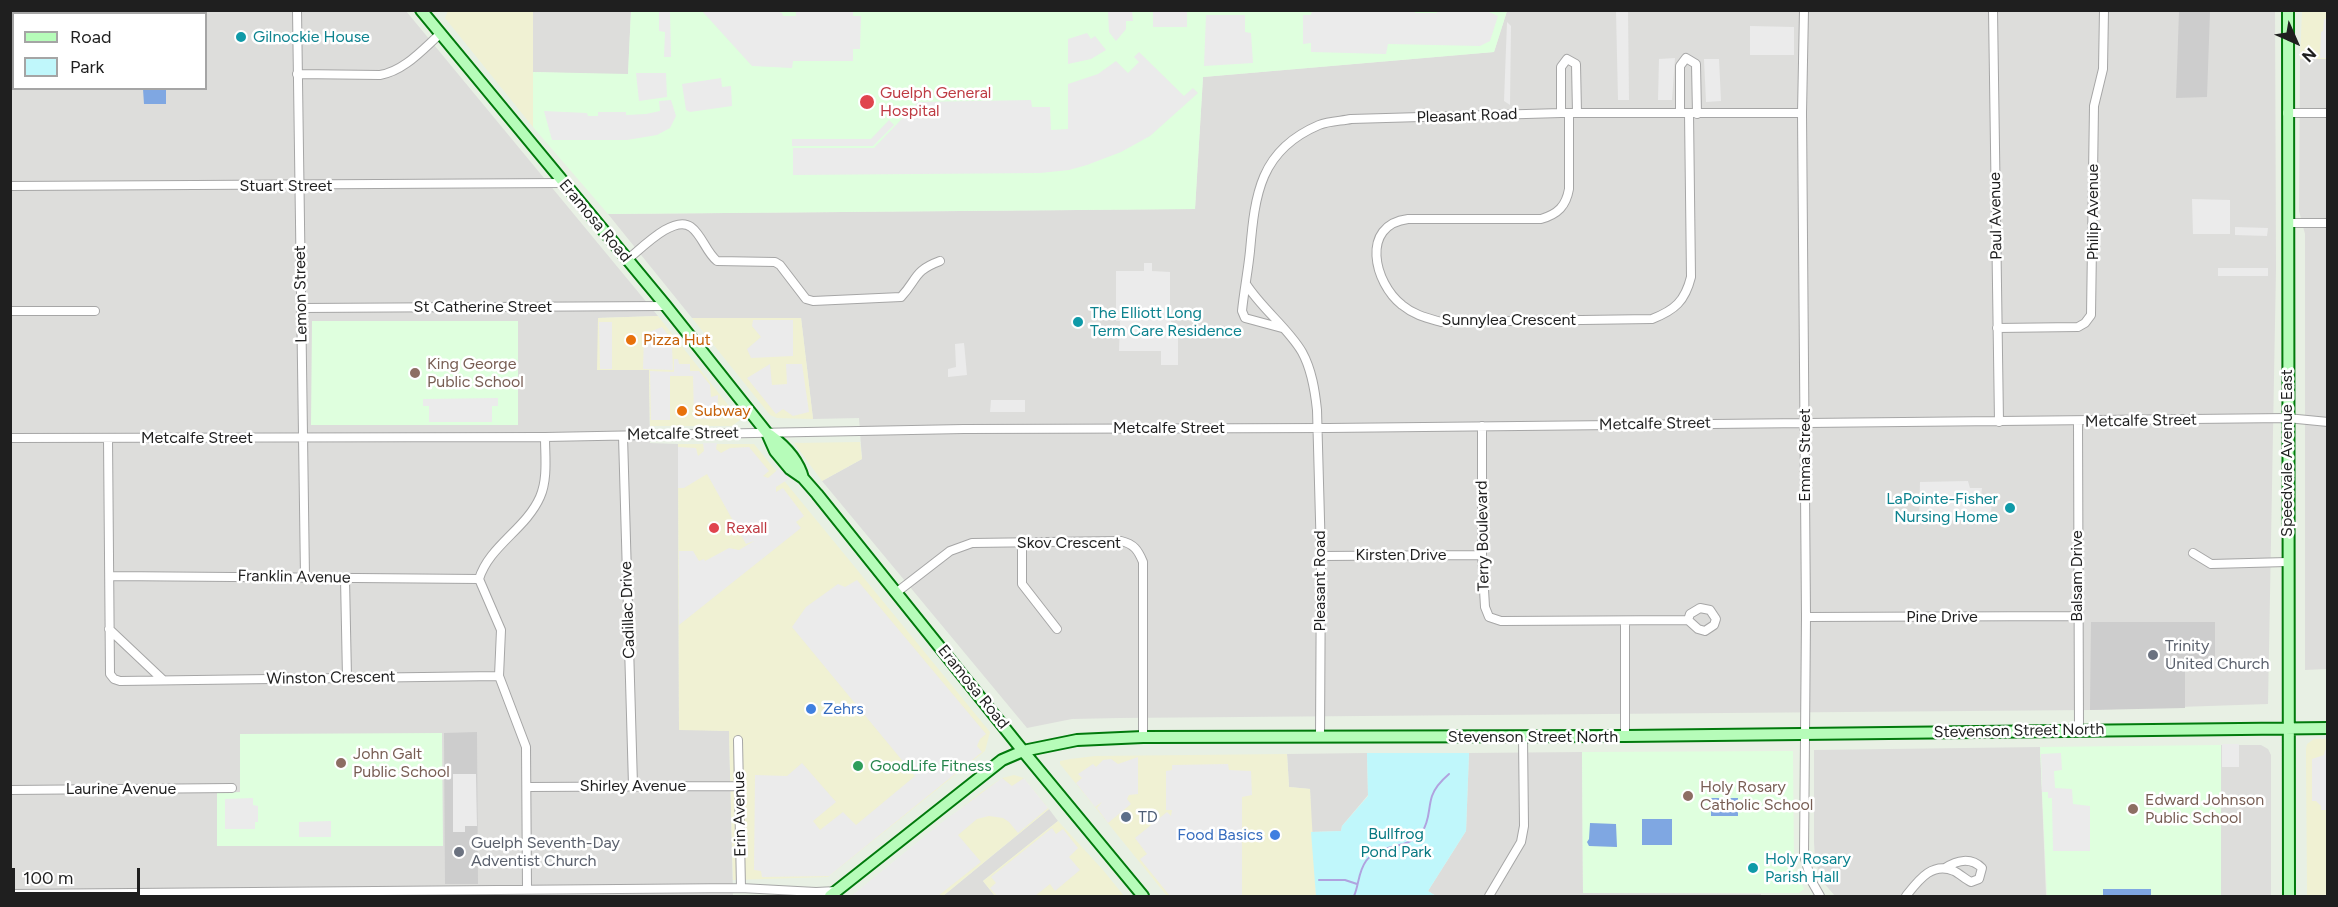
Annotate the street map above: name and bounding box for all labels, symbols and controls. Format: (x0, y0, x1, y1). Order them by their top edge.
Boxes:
legend (12, 12, 207, 90)
north arrow (2266, 12, 2326, 72)
text: Road (70, 26, 111, 48)
place label: Gilnockie House (253, 27, 370, 47)
marker: Gilnockie House (234, 30, 248, 44)
text: N (2298, 44, 2320, 66)
text: Park (70, 56, 104, 78)
place label: Guelph General Hospital (880, 83, 991, 121)
marker: Guelph General Hospital (858, 93, 876, 111)
street label: Pleasant Road (1416, 105, 1518, 127)
street label: Philip Avenue (2083, 164, 2103, 260)
street label: Paul Avenue (1986, 172, 2006, 260)
street label: Stuart Street (239, 176, 333, 196)
street label: Eramosa Road (555, 176, 635, 266)
street label: Lemon Street (291, 245, 311, 343)
street label: St Catherine Street (414, 297, 552, 317)
place label: The Elliott Long Term Care Residence (1090, 303, 1242, 341)
street label: Sunnylea Crescent (1442, 310, 1576, 330)
marker: The Elliott Long Term Care Residence (1071, 315, 1085, 329)
place label: Pizza Hut (643, 330, 711, 350)
marker: Pizza Hut (624, 333, 638, 347)
place label: King George Public School (427, 354, 524, 392)
marker: King George Public School (408, 366, 422, 380)
street label: Speedvale Avenue East (2277, 369, 2297, 537)
place label: Subway (694, 401, 751, 421)
marker: Subway (675, 404, 689, 418)
street label: Emma Street (1795, 408, 1815, 502)
street label: Metcalfe Street (2085, 410, 2197, 432)
street label: Metcalfe Street (1599, 413, 1711, 435)
street label: Metcalfe Street (1113, 418, 1225, 438)
street label: Metcalfe Street (627, 423, 739, 445)
street label: Metcalfe Street (141, 428, 253, 448)
street label: Terry Boulevard (1472, 480, 1494, 592)
place label: LaPointe-Fisher Nursing Home (1886, 489, 1998, 527)
marker: LaPointe-Fisher Nursing Home (2003, 501, 2017, 515)
place label: Rexall (726, 518, 767, 538)
marker: Rexall (707, 521, 721, 535)
street label: Pleasant Road (1310, 530, 1330, 632)
street label: Balsam Drive (2067, 530, 2087, 622)
street label: Skov Crescent (1017, 533, 1121, 553)
street label: Kirsten Drive (1356, 545, 1446, 565)
street label: Cadillac Drive (617, 561, 639, 659)
street label: Franklin Avenue (237, 566, 351, 588)
street label: Pine Drive (1906, 607, 1978, 627)
place label: Trinity United Church (2165, 636, 2269, 674)
street label: Eramosa Road (933, 641, 1013, 733)
marker: Trinity United Church (2146, 648, 2160, 662)
street label: Winston Crescent (266, 667, 396, 689)
place label: Zehrs (823, 699, 864, 719)
marker: Zehrs (804, 702, 818, 716)
street label: Stevenson Street North (1934, 720, 2104, 742)
street label: Stevenson Street North (1448, 727, 1618, 747)
place label: John Galt Public School (353, 744, 450, 782)
marker: John Galt Public School (334, 756, 348, 770)
place label: GoodLife Fitness (870, 756, 992, 776)
marker: GoodLife Fitness (851, 759, 865, 773)
street label: Erin Avenue (730, 771, 750, 857)
street label: Shirley Avenue (580, 776, 686, 796)
place label: Holy Rosary Catholic School (1700, 777, 1813, 815)
street label: Laurine Avenue (66, 779, 176, 799)
marker: Holy Rosary Catholic School (1681, 789, 1695, 803)
place label: Edward Johnson Public School (2145, 790, 2264, 828)
marker: Edward Johnson Public School (2126, 802, 2140, 816)
place label: TD (1138, 807, 1158, 827)
marker: TD (1119, 810, 1133, 824)
park label: Bullfrog Pond Park (1360, 824, 1432, 862)
place label: Food Basics (1177, 825, 1263, 845)
marker: Food Basics (1268, 828, 1282, 842)
place label: Guelph Seventh-Day Adventist Church (471, 833, 620, 871)
marker: Guelph Seventh-Day Adventist Church (452, 845, 466, 859)
place label: Holy Rosary Parish Hall (1765, 849, 1851, 887)
scale bar (15, 856, 142, 894)
marker: Holy Rosary Parish Hall (1746, 861, 1760, 875)
text: 100 m (23, 867, 73, 889)

